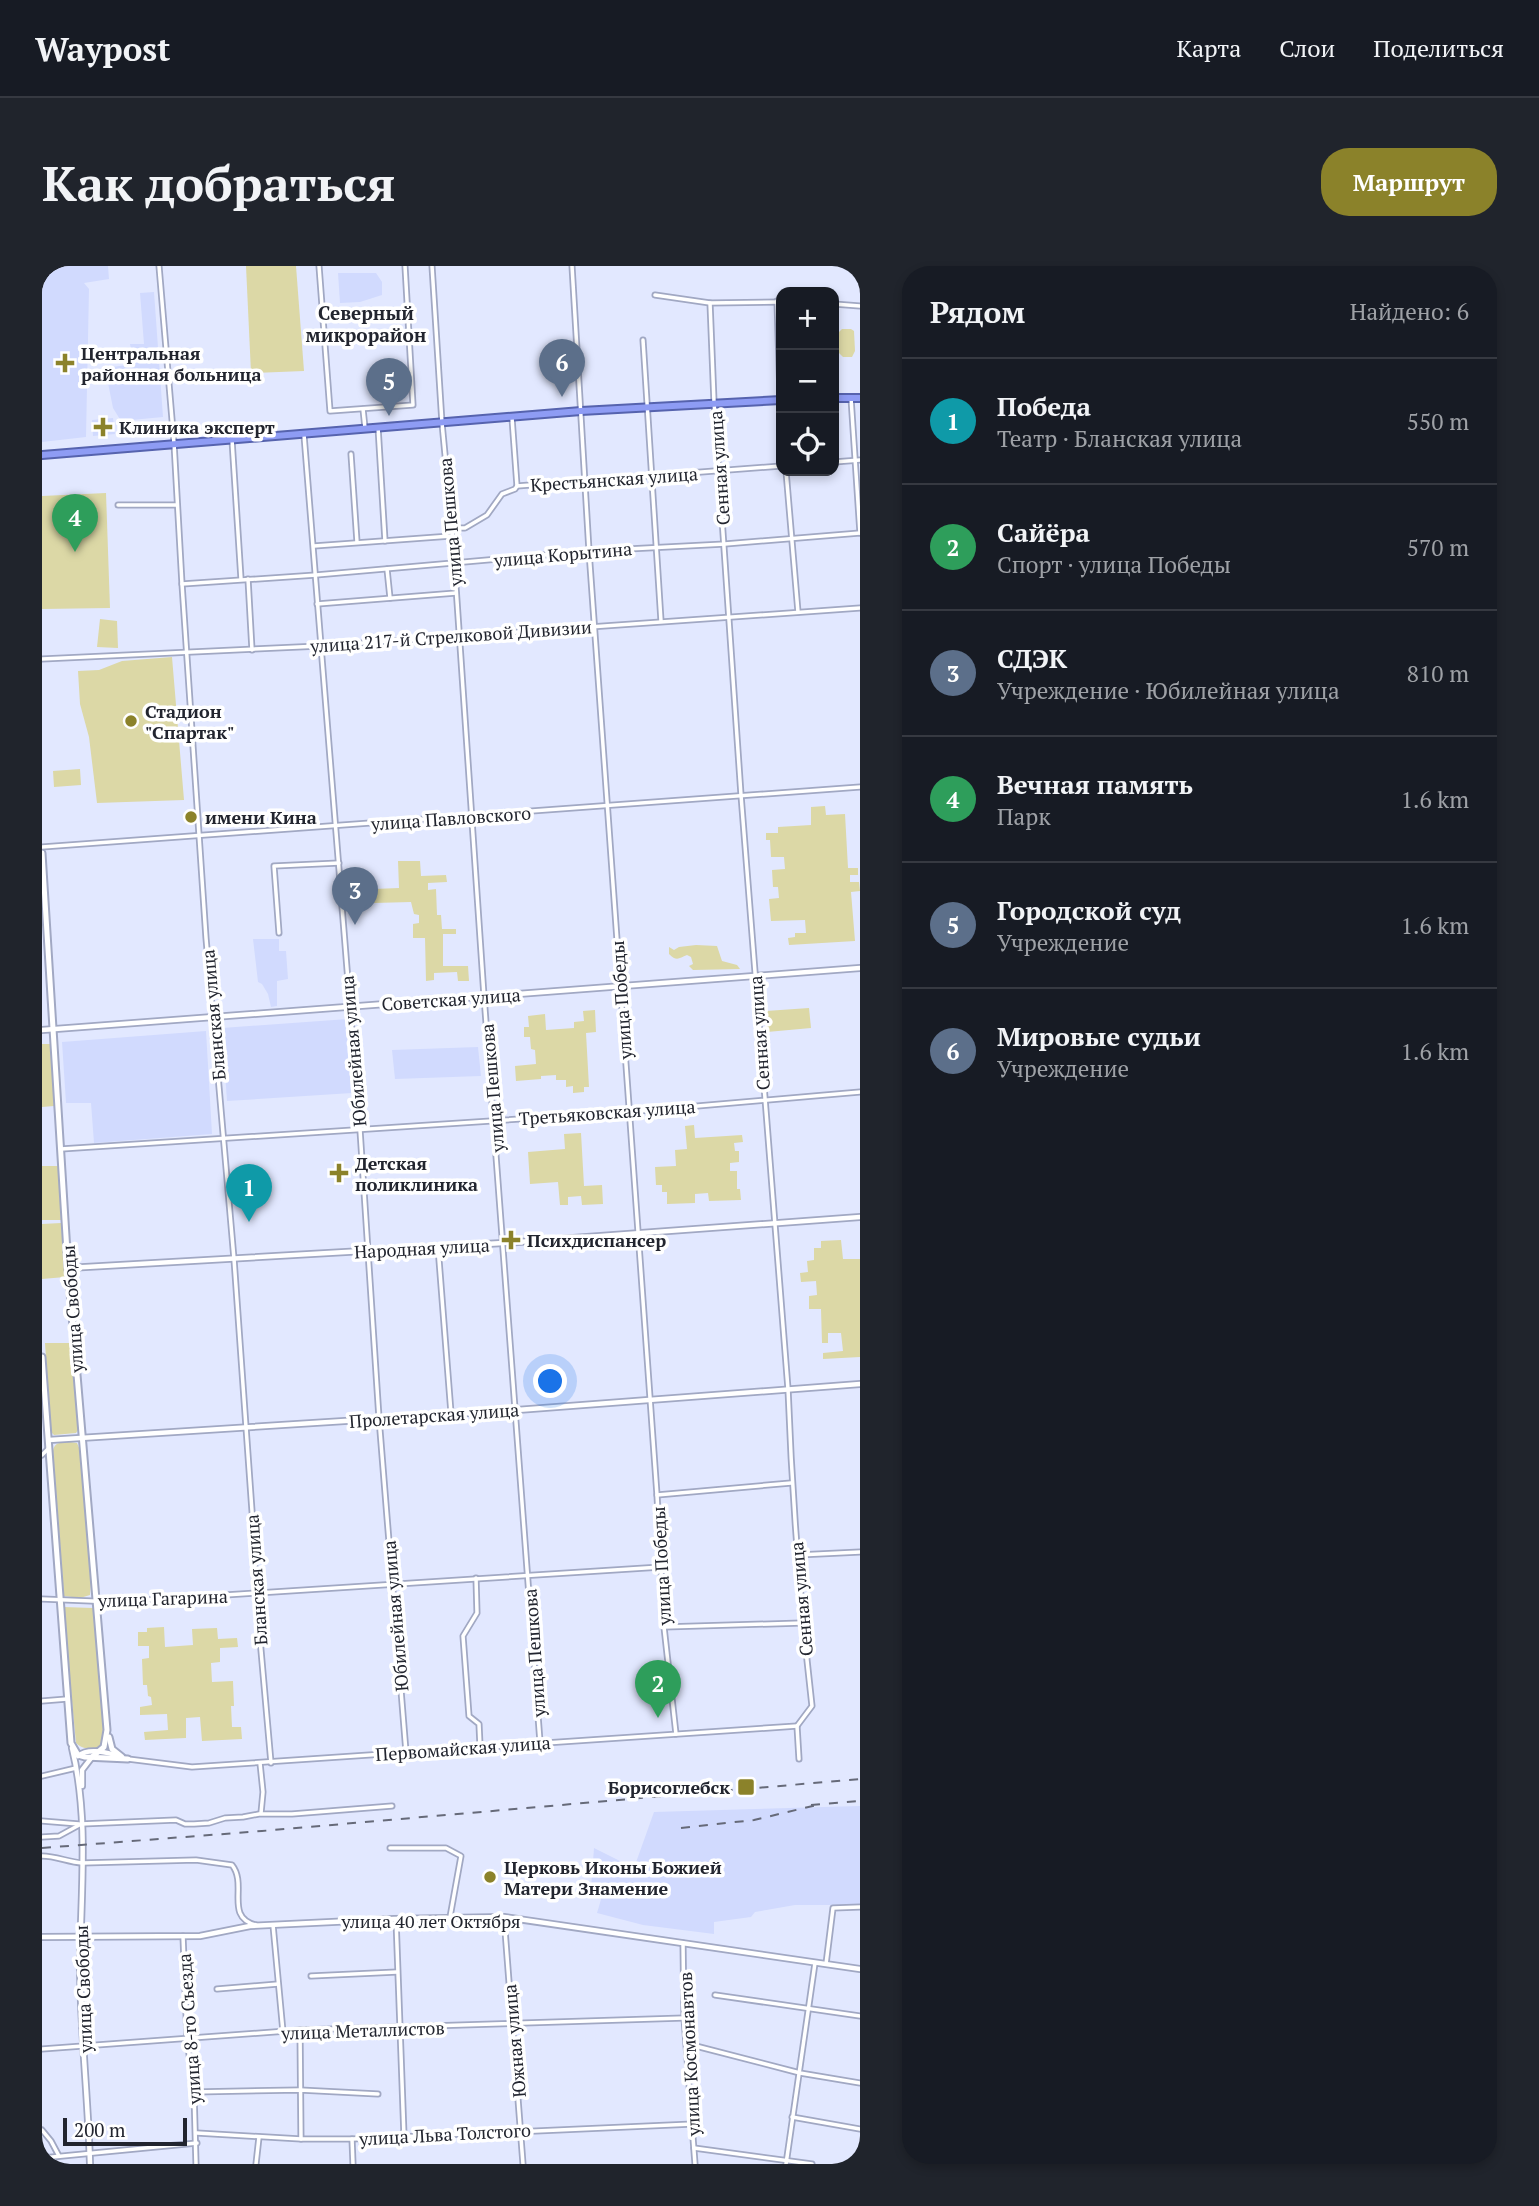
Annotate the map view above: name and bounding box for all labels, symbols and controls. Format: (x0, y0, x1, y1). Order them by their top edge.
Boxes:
text: Waypost (35, 27, 170, 70)
text: Карта (1176, 32, 1241, 64)
text: Слои (1279, 32, 1335, 64)
text: Поделиться (1373, 32, 1504, 64)
button: Маршрут (1321, 148, 1497, 216)
text: Как добраться (42, 150, 396, 215)
map controls (776, 287, 839, 476)
button: + (776, 287, 839, 350)
text: Рядом (930, 292, 1025, 332)
text: Найдено: 6 (1350, 296, 1469, 327)
district label: Северный микрорайон (306, 300, 427, 347)
pin: 6 (539, 339, 585, 397)
place label: Центральная районная больница (81, 341, 261, 386)
button: − (776, 350, 839, 413)
marker: Центральная районная больница (55, 353, 75, 373)
pin: 5 (366, 358, 412, 416)
text: Победа (997, 389, 1091, 423)
text: 1 (947, 406, 960, 437)
text: 550 m (1407, 406, 1469, 437)
street label: Сенная улица (703, 410, 735, 526)
button: locate (776, 413, 839, 476)
place label: Клиника эксперт (119, 415, 275, 439)
marker: Клиника эксперт (93, 417, 113, 437)
text: Театр · Бланская улица (997, 423, 1242, 454)
street label: улица Пешкова (432, 457, 468, 588)
street label: Крестьянская улица (529, 461, 699, 497)
pin: 4 (52, 494, 98, 552)
text: Сайёра (997, 515, 1090, 549)
text: 2 (947, 532, 960, 563)
text: 570 m (1407, 532, 1469, 563)
street label: улица Корытина (492, 536, 633, 572)
text: Спорт · улица Победы (997, 549, 1231, 580)
street label: улица 217-й Стрелковой Дивизии (308, 614, 593, 658)
text: СДЭК (997, 641, 1067, 675)
text: 3 (947, 658, 960, 689)
text: 810 m (1407, 658, 1469, 689)
text: Учреждение · Юбилейная улица (997, 675, 1340, 706)
place label: Стадион "Спартак" (145, 699, 234, 744)
marker: Стадион "Спартак" (123, 713, 139, 729)
text: Вечная память (997, 767, 1193, 801)
text: 4 (947, 784, 960, 815)
text: 1.6 km (1401, 784, 1469, 815)
street label: улица Павловского (369, 800, 532, 836)
text: Парк (997, 801, 1051, 832)
place label: имени Кина (205, 805, 317, 829)
marker: имени Кина (183, 809, 199, 825)
pin: 3 (332, 867, 378, 925)
text: Городской суд (997, 893, 1181, 927)
text: 5 (947, 910, 960, 941)
text: 1.6 km (1401, 910, 1469, 941)
text: Учреждение (997, 927, 1129, 958)
street label: улица Победы (605, 940, 637, 1061)
street label: Бланская улица (195, 948, 231, 1082)
street label: Юбилейная улица (334, 974, 372, 1128)
street label: Сенная улица (743, 975, 775, 1091)
street label: Советская улица (381, 982, 521, 1016)
text: Мировые судьи (997, 1019, 1201, 1053)
street label: улица Пешкова (474, 1023, 510, 1154)
text: 6 (947, 1036, 960, 1067)
text: 1.6 km (1401, 1036, 1469, 1067)
text: Учреждение (997, 1053, 1129, 1084)
street label: Третьяковская улица (518, 1094, 696, 1130)
place label: Детская поликлиника (355, 1151, 478, 1196)
marker: Детская поликлиника (329, 1163, 349, 1183)
pin: 1 (226, 1164, 272, 1222)
place label: Психдиспансер (527, 1228, 666, 1252)
marker: Психдиспансер (501, 1230, 521, 1250)
street label: Народная улица (354, 1232, 490, 1264)
street label: улица Свободы (56, 1244, 89, 1375)
your location (533, 1364, 567, 1398)
street label: Пролетарская улица (348, 1397, 520, 1433)
street label: улица Победы (646, 1506, 676, 1627)
street label: Бланская улица (239, 1514, 273, 1646)
street label: Юбилейная улица (376, 1539, 414, 1693)
street label: Сенная улица (784, 1541, 818, 1657)
street label: улица Гагарина (97, 1584, 228, 1612)
street label: улица Пешкова (518, 1588, 551, 1719)
pin: 2 (635, 1660, 681, 1718)
street label: Первомайская улица (375, 1730, 551, 1766)
place label: Борисоглебск (608, 1775, 730, 1799)
marker: Борисоглебск (736, 1777, 756, 1797)
place label: Церковь Иконы Божией Матери Знамение (504, 1855, 722, 1900)
marker: Церковь Иконы Божией Матери Знамение (482, 1869, 498, 1885)
street label: улица 40 лет Октября (340, 1909, 521, 1933)
street label: улица Свободы (69, 1925, 97, 2054)
street label: улица 8-го Съезда (172, 1953, 206, 2106)
street label: улица Космонавтов (673, 1971, 705, 2138)
street label: Южная улица (497, 1983, 531, 2099)
street label: улица Металлистов (280, 2015, 445, 2045)
scale bar (63, 2115, 187, 2147)
text: 200 m (74, 2117, 125, 2142)
street label: улица Льва Толстого (358, 2118, 531, 2151)

